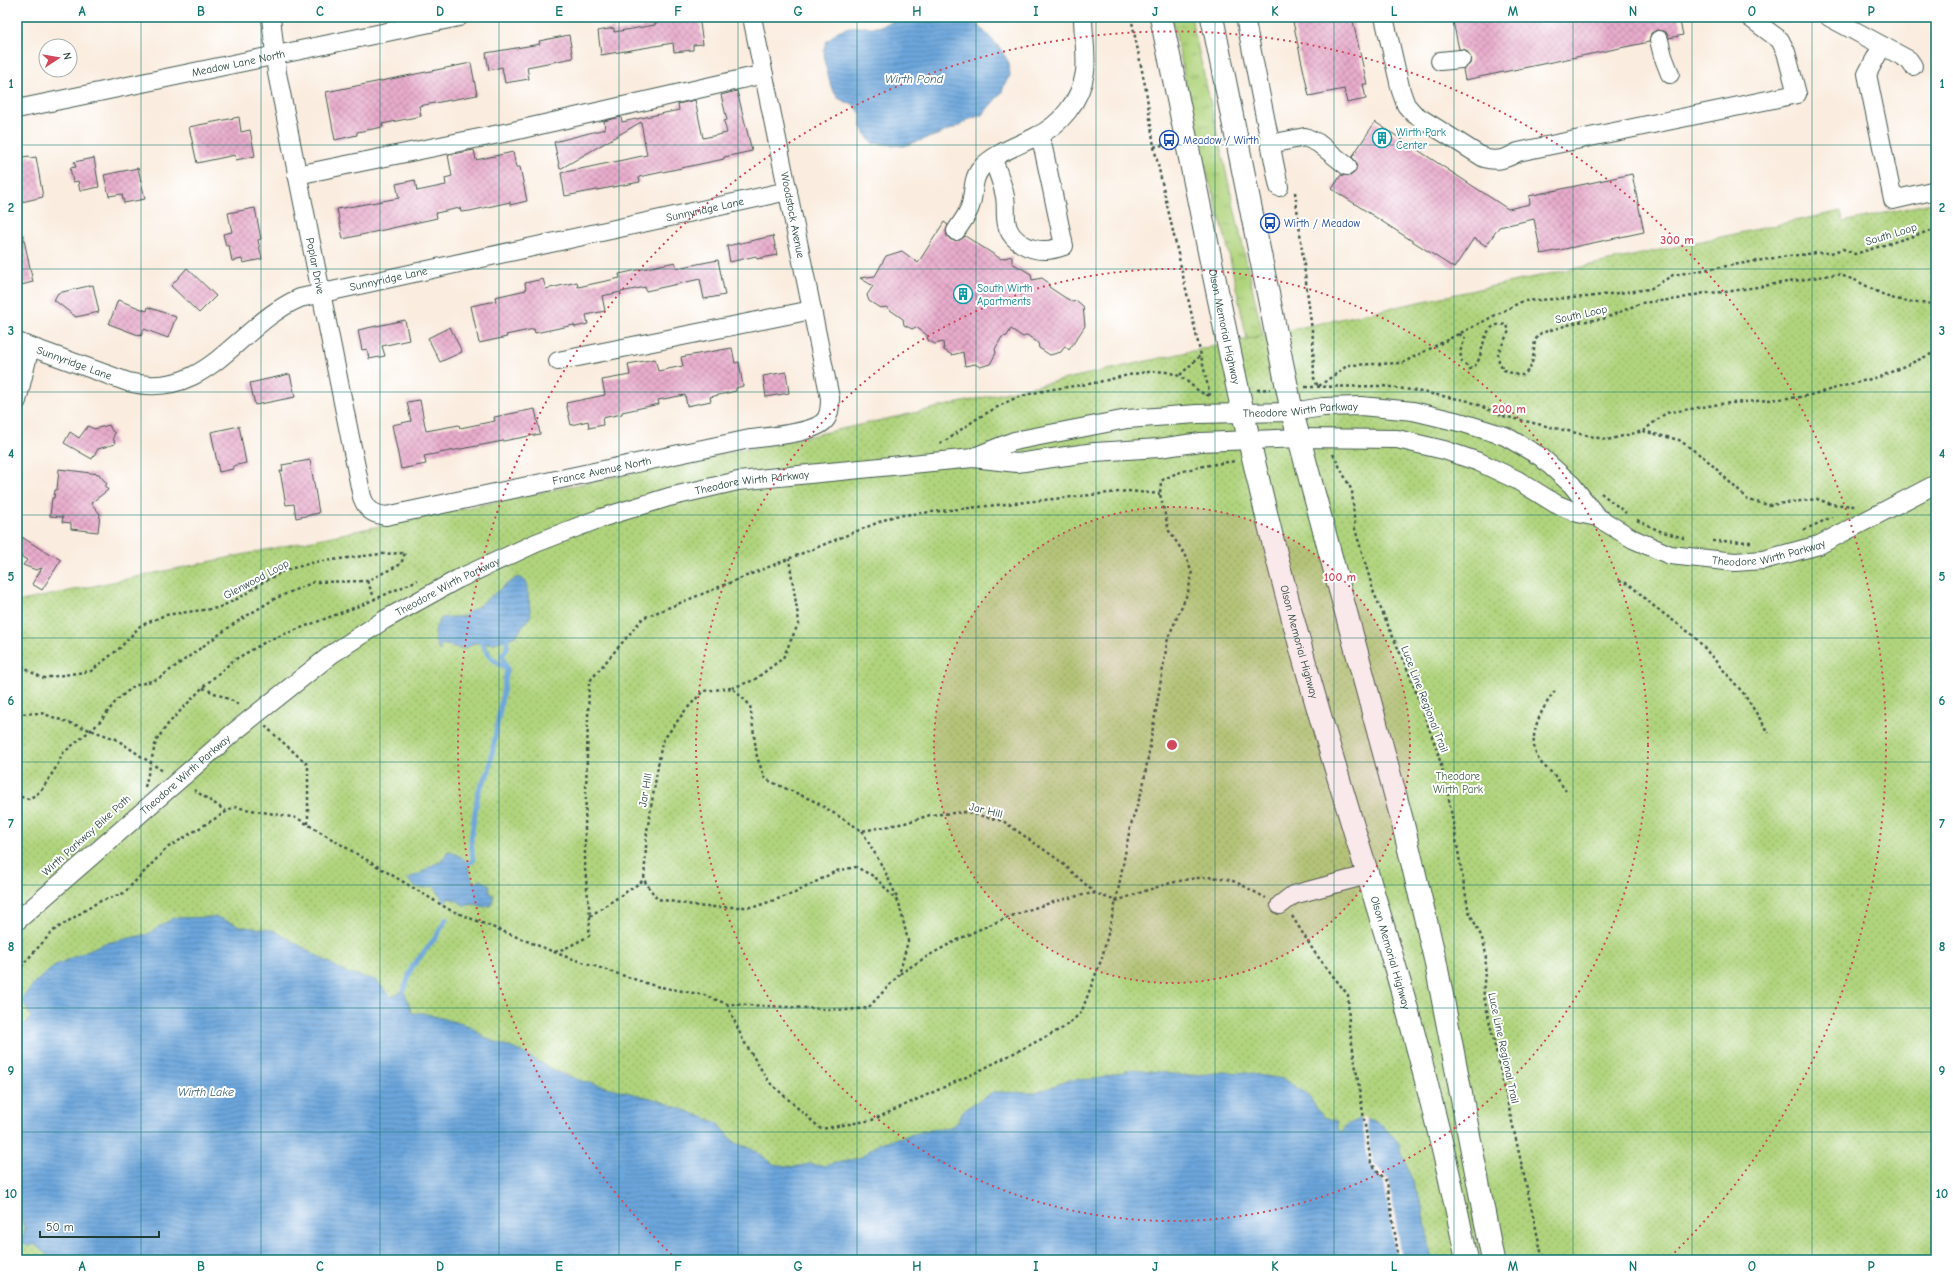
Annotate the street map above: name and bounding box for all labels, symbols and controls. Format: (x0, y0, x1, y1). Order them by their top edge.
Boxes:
text: A (78, 4, 86, 19)
text: B (197, 4, 205, 19)
text: C (316, 4, 324, 19)
text: D (436, 4, 444, 19)
text: E (555, 4, 563, 19)
text: F (674, 4, 682, 19)
text: G (793, 4, 803, 19)
text: H (912, 4, 922, 19)
text: I (1033, 4, 1039, 19)
text: J (1152, 4, 1158, 19)
text: K (1271, 4, 1279, 19)
text: L (1391, 4, 1398, 19)
text: M (1508, 4, 1519, 19)
text: N (1629, 4, 1637, 19)
text: O (1748, 4, 1756, 19)
text: P (1867, 4, 1875, 19)
north arrow (38, 38, 78, 78)
street label: Meadow Lane North (190, 47, 286, 79)
text: N (60, 51, 74, 61)
water label: Wirth Pond (885, 72, 944, 86)
text: 1 (8, 76, 14, 91)
text: 1 (1939, 76, 1945, 91)
place label: Wirth Park Center (1396, 126, 1447, 152)
building icon: Wirth Park Center (1371, 127, 1393, 149)
bus stop icon: Meadow / Wirth (1158, 129, 1180, 151)
place label: Meadow / Wirth (1183, 134, 1259, 147)
street label: Woodstock Avenue (778, 171, 807, 260)
street label: Sunnyridge Lane (665, 195, 746, 225)
text: 2 (8, 200, 14, 215)
text: 2 (1939, 200, 1945, 215)
bus stop icon: Wirth / Meadow (1259, 212, 1281, 234)
place label: Wirth / Meadow (1284, 217, 1361, 230)
street label: South Loop (1864, 220, 1919, 248)
text: 300 m (1660, 233, 1694, 247)
street label: Poplar Drive (303, 237, 327, 296)
street label: Sunnyridge Lane (348, 264, 429, 294)
street label: Olson Memorial Highway (1206, 268, 1243, 385)
place label: South Wirth Apartments (977, 282, 1033, 308)
building icon: South Wirth Apartments (952, 283, 974, 305)
street label: South Loop (1554, 303, 1609, 326)
text: 3 (8, 323, 14, 338)
text: 3 (1939, 323, 1945, 338)
street label: Sunnyridge Lane (35, 344, 114, 383)
street label: Theodore Wirth Parkway (1243, 400, 1358, 420)
text: 200 m (1492, 402, 1526, 416)
text: 4 (8, 446, 14, 461)
text: 4 (1939, 446, 1945, 461)
street label: France Avenue North (551, 454, 652, 488)
street label: Theodore Wirth Parkway (694, 468, 810, 498)
street label: Theodore Wirth Parkway (1711, 537, 1828, 569)
street label: Theodore Wirth Parkway (394, 555, 502, 619)
street label: Glenwood Loop (221, 557, 291, 602)
text: 5 (8, 569, 15, 584)
text: 5 (1939, 569, 1946, 584)
text: 100 m (1324, 570, 1356, 584)
street label: Olson Memorial Highway (1277, 584, 1321, 700)
street label: Luce Line Regional Trail (1398, 644, 1451, 754)
text: 6 (8, 693, 15, 708)
text: 6 (1939, 693, 1946, 708)
street label: Theodore Wirth Parkway (138, 732, 233, 818)
centre of rings (1165, 738, 1179, 752)
park label: Theodore Wirth Park (1433, 770, 1484, 796)
street label: Jar Hill (636, 772, 655, 808)
street label: Wirth Parkway Bike Path (39, 792, 133, 879)
street label: Jar Hill (968, 800, 1004, 821)
text: 7 (8, 816, 14, 831)
text: 7 (1939, 816, 1945, 831)
street label: Olson Memorial Highway (1368, 895, 1413, 1011)
text: 8 (8, 939, 14, 954)
text: 8 (1939, 939, 1945, 954)
street label: Luce Line Regional Trail (1485, 991, 1522, 1105)
text: 9 (8, 1063, 15, 1078)
text: 9 (1939, 1063, 1946, 1078)
water label: Wirth Lake (178, 1085, 234, 1099)
text: 10 (5, 1186, 17, 1201)
text: 10 (1936, 1186, 1948, 1201)
scale bar (40, 1213, 159, 1239)
text: 50 m (46, 1220, 74, 1234)
text: A (78, 1259, 86, 1274)
text: B (197, 1259, 205, 1274)
text: C (316, 1259, 324, 1274)
text: D (436, 1259, 444, 1274)
text: E (555, 1259, 563, 1274)
text: F (674, 1259, 682, 1274)
text: G (793, 1259, 803, 1274)
text: H (912, 1259, 922, 1274)
text: I (1033, 1259, 1039, 1274)
text: J (1152, 1259, 1158, 1274)
text: K (1271, 1259, 1279, 1274)
text: L (1391, 1259, 1398, 1274)
text: M (1508, 1259, 1519, 1274)
text: N (1629, 1259, 1637, 1274)
text: O (1748, 1259, 1756, 1274)
text: P (1867, 1259, 1875, 1274)

